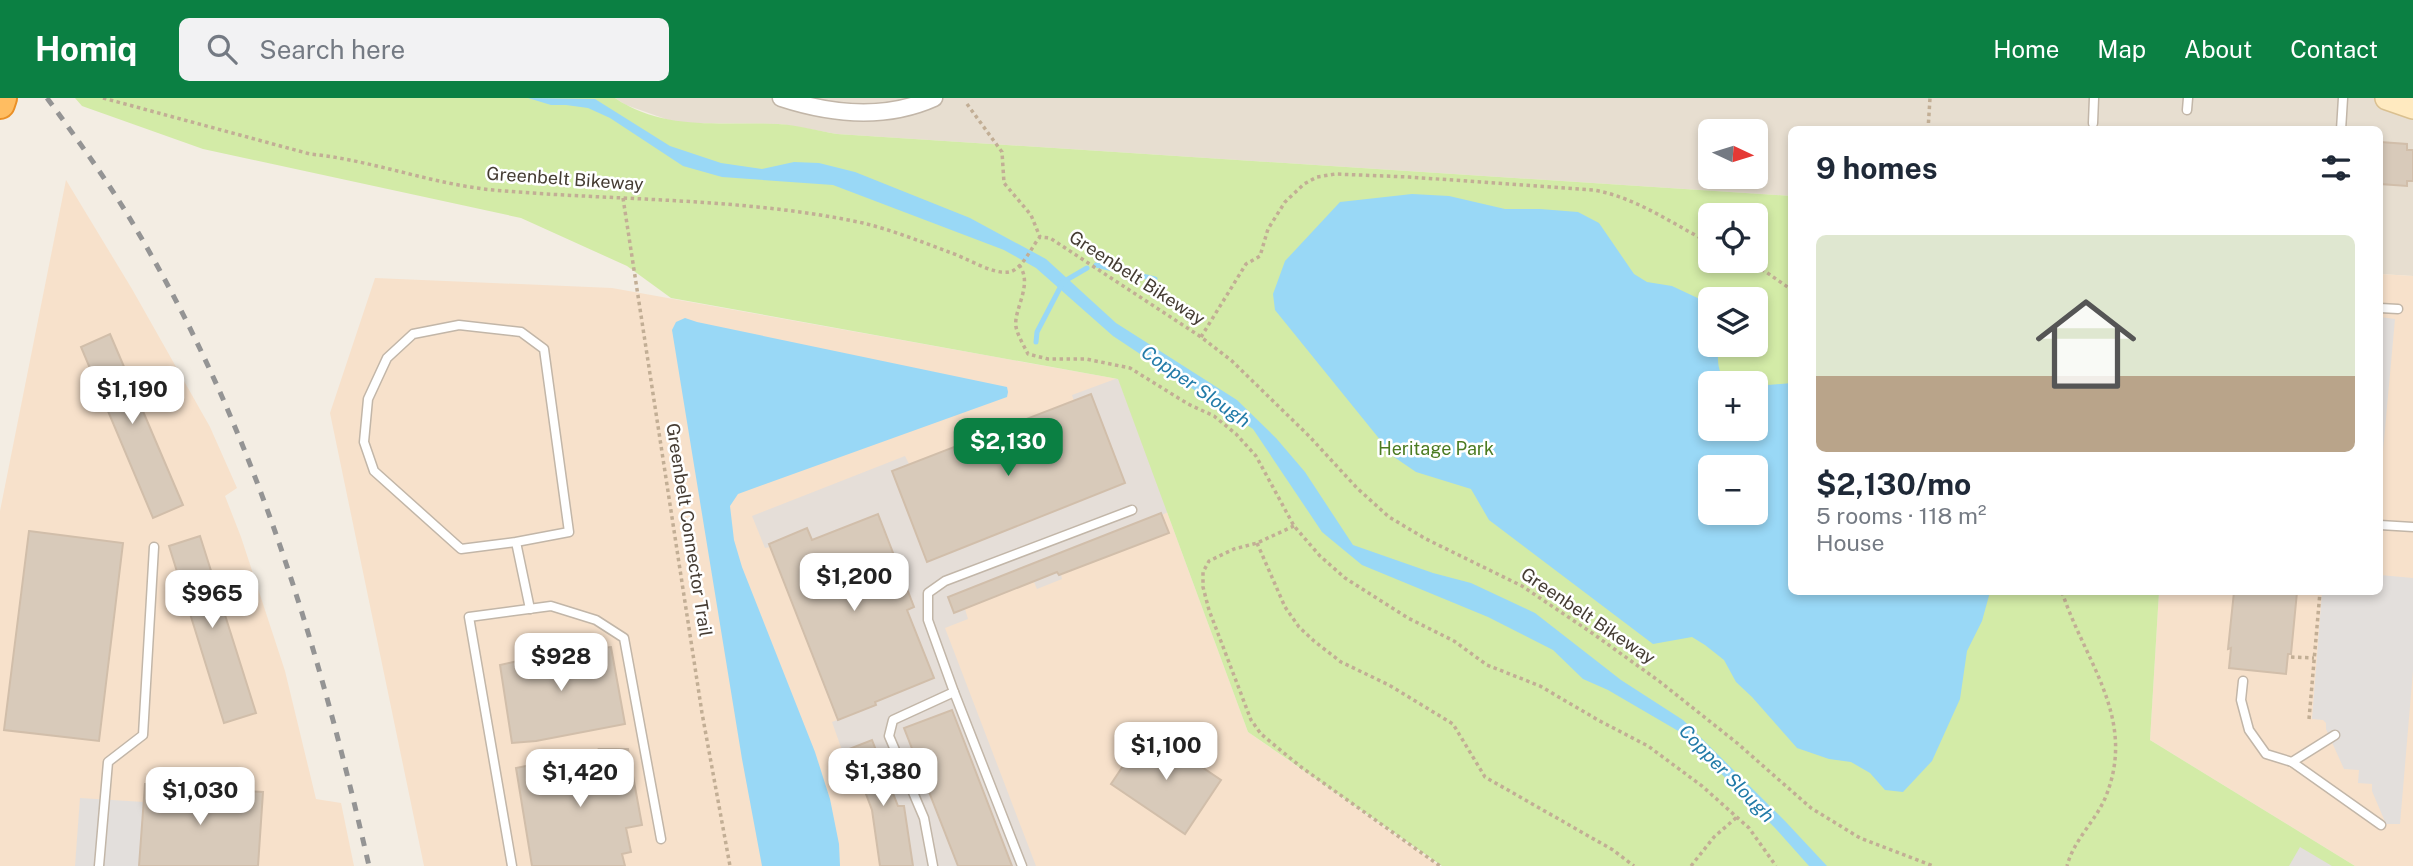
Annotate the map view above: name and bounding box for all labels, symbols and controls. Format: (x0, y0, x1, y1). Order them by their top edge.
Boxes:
search box (179, 18, 669, 81)
text: Homiq (35, 30, 137, 68)
icon: search (203, 30, 241, 68)
text: Search here (259, 34, 405, 65)
text: Home (1993, 35, 2059, 63)
text: Map (2097, 35, 2146, 63)
text: About (2184, 35, 2252, 63)
text: Contact (2290, 35, 2378, 63)
north arrow (1698, 119, 1768, 189)
map controls (1698, 119, 1768, 525)
icon: filters (2317, 149, 2355, 187)
text: 9 homes (1816, 150, 1938, 186)
street label: Greenbelt Bikeway (486, 163, 645, 194)
button: locate (1698, 203, 1768, 273)
street label: Greenbelt Bikeway (1066, 226, 1209, 329)
icon: home (2023, 281, 2149, 407)
button: layers (1698, 287, 1768, 357)
water label: Copper Slough (1137, 340, 1255, 432)
pin: $1,190 (75, 366, 189, 426)
button: + (1698, 371, 1768, 441)
text: $1,190 (96, 375, 168, 402)
pin: $2,130 (951, 418, 1065, 478)
street label: Greenbelt Connector Trail (662, 422, 717, 638)
text: $2,130 (970, 427, 1046, 454)
park label: Heritage Park (1378, 438, 1494, 459)
button: − (1698, 455, 1768, 525)
text: $2,130/mo (1816, 466, 1971, 502)
text: 5 rooms · 118 m² (1816, 502, 1986, 529)
text: House (1816, 529, 1884, 556)
pin: $1,200 (797, 554, 911, 613)
text: $1,200 (816, 562, 892, 589)
street label: Greenbelt Bikeway (1517, 563, 1660, 669)
pin: $965 (171, 570, 253, 630)
text: $965 (181, 579, 243, 606)
pin: $928 (520, 634, 602, 693)
text: $928 (531, 642, 591, 669)
water label: Copper Slough (1675, 719, 1779, 827)
pin: $1,100 (1109, 722, 1223, 782)
text: $1,100 (1130, 731, 1202, 758)
pin: $1,380 (826, 748, 940, 808)
pin: $1,420 (523, 750, 637, 809)
text: $1,380 (844, 757, 922, 784)
text: $1,420 (542, 758, 618, 785)
pin: $1,030 (143, 768, 257, 827)
text: $1,030 (162, 776, 238, 803)

